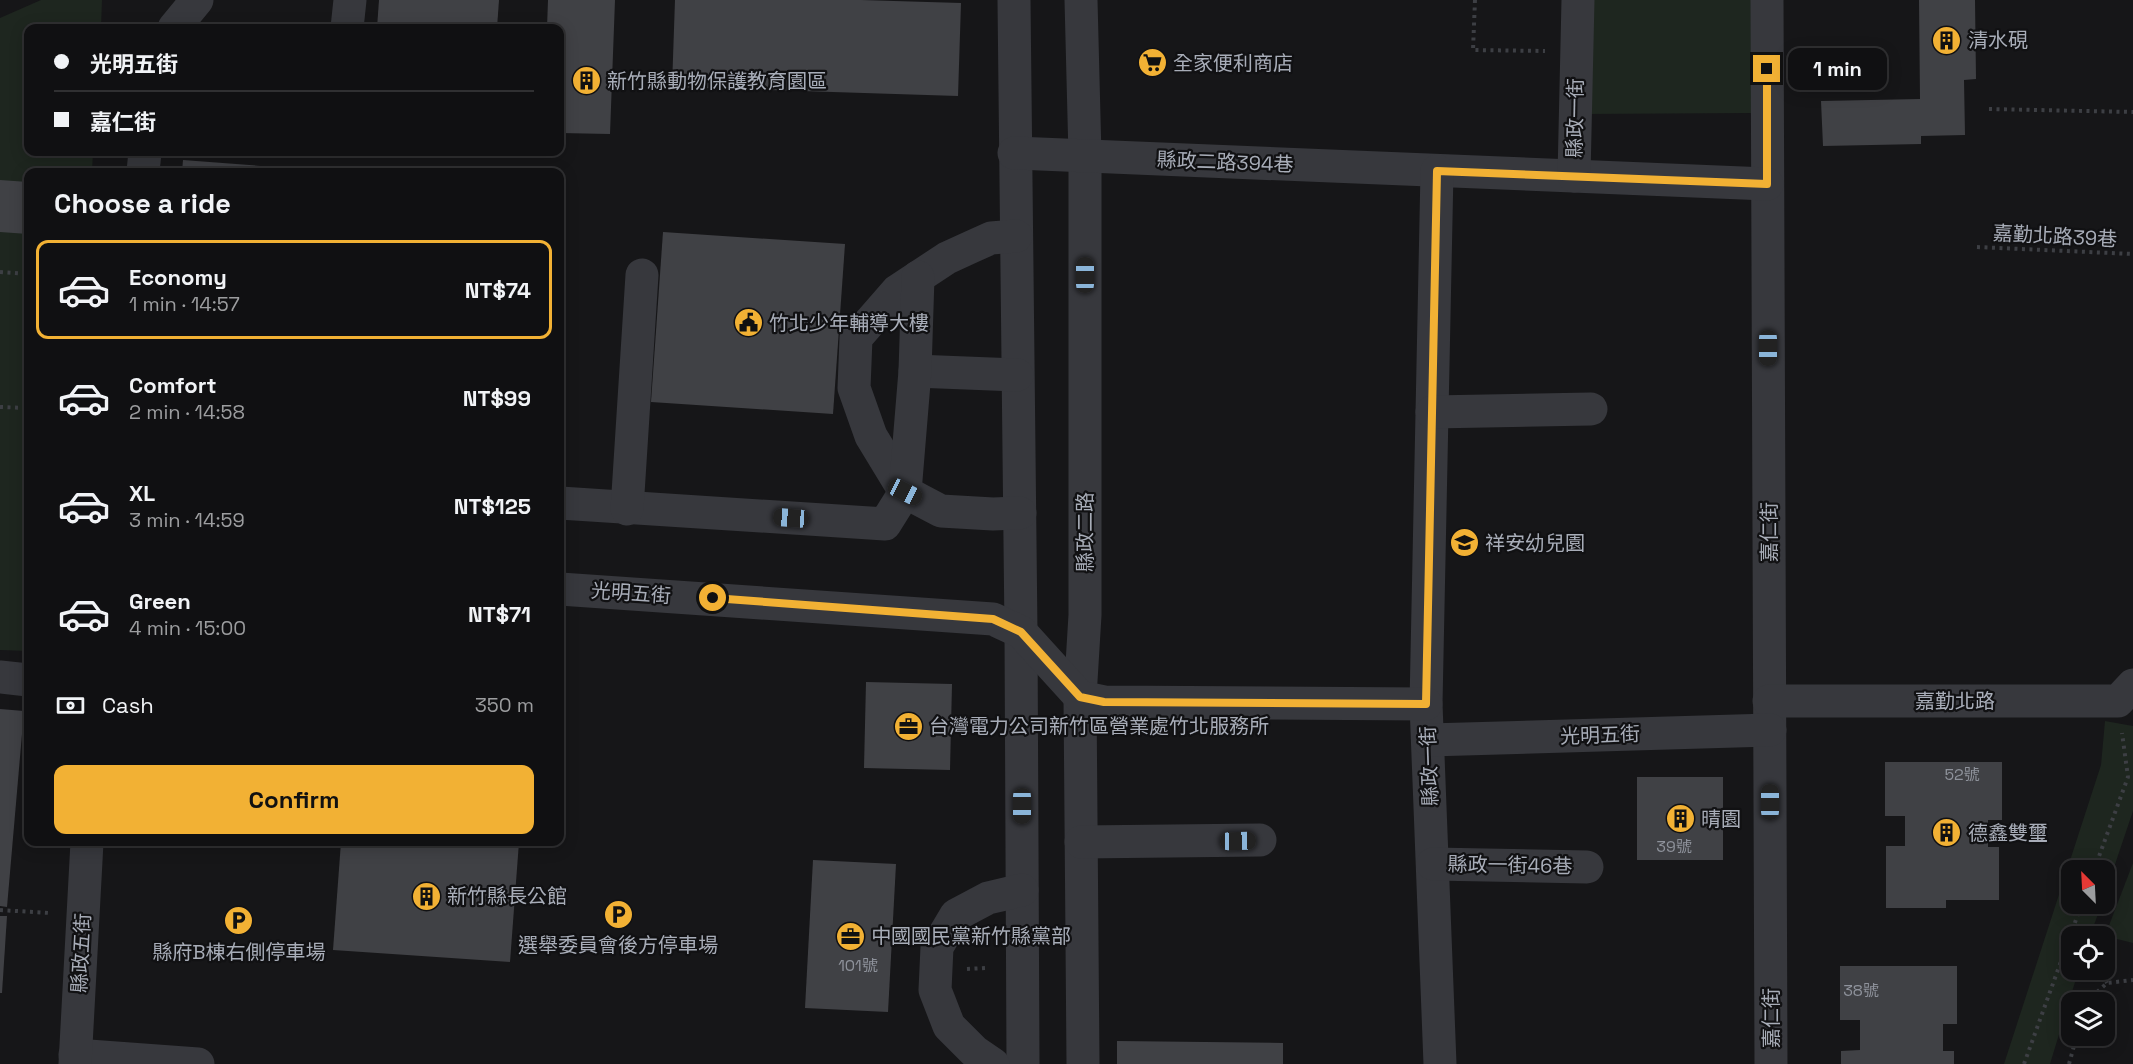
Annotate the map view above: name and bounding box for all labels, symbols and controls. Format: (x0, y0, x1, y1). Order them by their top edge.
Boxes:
building icon: 清水硯 (1931, 24, 1963, 56)
place label: 清水硯 (1968, 27, 2028, 53)
supermarket icon: 全家便利商店 (1136, 47, 1168, 79)
callout: 1 min (1788, 48, 1887, 90)
text: 光明五街 (90, 50, 178, 78)
place label: 全家便利商店 (1173, 50, 1293, 76)
route end (1753, 55, 1780, 82)
text: 1 min (1813, 56, 1862, 82)
building icon: 新竹縣動物保護教育園區 (570, 65, 602, 97)
place label: 新竹縣動物保護教育園區 (607, 68, 827, 94)
street label: 縣政一街 (1561, 78, 1589, 158)
text: 嘉仁街 (90, 108, 156, 136)
street label: 縣政二路394巷 (1156, 147, 1294, 177)
text: Choose a ride (54, 186, 231, 221)
street label: 嘉勤北路39巷 (1992, 220, 2118, 252)
car (1076, 257, 1094, 293)
icon: car (57, 263, 111, 317)
text: Economy (129, 263, 227, 291)
text: NT$74 (465, 276, 531, 304)
text: 1 min · 14:57 (129, 291, 240, 317)
public building icon: 竹北少年輔導大樓 (732, 307, 764, 339)
place label: 竹北少年輔導大樓 (769, 310, 929, 336)
car (1759, 330, 1777, 366)
icon: car (57, 371, 111, 425)
text: Comfort (129, 371, 217, 399)
text: NT$99 (463, 384, 531, 412)
text: 2 min · 14:58 (129, 399, 245, 425)
car (885, 476, 925, 508)
icon: car (57, 479, 111, 533)
text: XL (129, 479, 155, 507)
text: NT$125 (454, 492, 531, 520)
street label: 縣政二路 (1072, 492, 1098, 572)
street label: 嘉仁街 (1756, 502, 1782, 562)
text: 3 min · 14:59 (129, 507, 245, 533)
car (772, 508, 810, 528)
school or university icon: 祥安幼兒園 (1448, 527, 1480, 559)
place label: 祥安幼兒園 (1485, 530, 1585, 556)
street label: 光明五街 (590, 577, 672, 609)
route start (699, 584, 726, 611)
icon: car (57, 587, 111, 641)
text: Green (129, 587, 191, 615)
text: NT$71 (468, 600, 531, 628)
text: 4 min · 15:00 (129, 615, 246, 641)
street label: 嘉勤北路 (1915, 688, 1995, 714)
icon: cash (54, 689, 87, 722)
text: Cash (102, 691, 154, 719)
text: 350 m (475, 692, 534, 718)
office icon: 台灣電力公司新竹區營業處竹北服務所 (892, 710, 924, 742)
place label: 台灣電力公司新竹區營業處竹北服務所 (929, 713, 1269, 739)
street label: 光明五街 (1560, 721, 1640, 749)
street label: 縣政一街 (1415, 726, 1443, 806)
house number: 52號 (1944, 764, 1980, 785)
button: Confirm (54, 765, 534, 834)
car (1761, 784, 1779, 820)
car (1013, 788, 1031, 824)
building icon: 晴園 (1664, 803, 1696, 835)
place label: 晴園 (1701, 806, 1741, 832)
building icon: 德鑫雙璽 (1931, 817, 1963, 849)
place label: 德鑫雙璽 (1968, 820, 2048, 846)
car (1220, 832, 1256, 850)
house number: 39號 (1656, 836, 1692, 857)
street label: 縣政一街46巷 (1447, 851, 1573, 879)
north arrow (2061, 860, 2115, 914)
map controls (2061, 860, 2115, 1046)
building icon: 新竹縣長公館 (410, 880, 442, 912)
place label: 新竹縣長公館 (447, 883, 567, 909)
parking icon: 選舉委員會後方停車場 (602, 898, 634, 930)
parking icon: 縣府B棟右側停車場 (223, 905, 255, 937)
street label: 縣政五街 (66, 912, 96, 994)
office icon: 中國國民黨新竹縣黨部 (834, 920, 866, 952)
place label: 中國國民黨新竹縣黨部 (871, 923, 1071, 949)
button: locate (2061, 926, 2115, 980)
place label: 選舉委員會後方停車場 (518, 932, 718, 958)
place label: 縣府B棟右側停車場 (152, 939, 326, 965)
house number: 101號 (838, 955, 878, 976)
house number: 38號 (1843, 980, 1879, 1001)
street label: 嘉仁街 (1758, 988, 1784, 1048)
button: layers (2061, 992, 2115, 1046)

